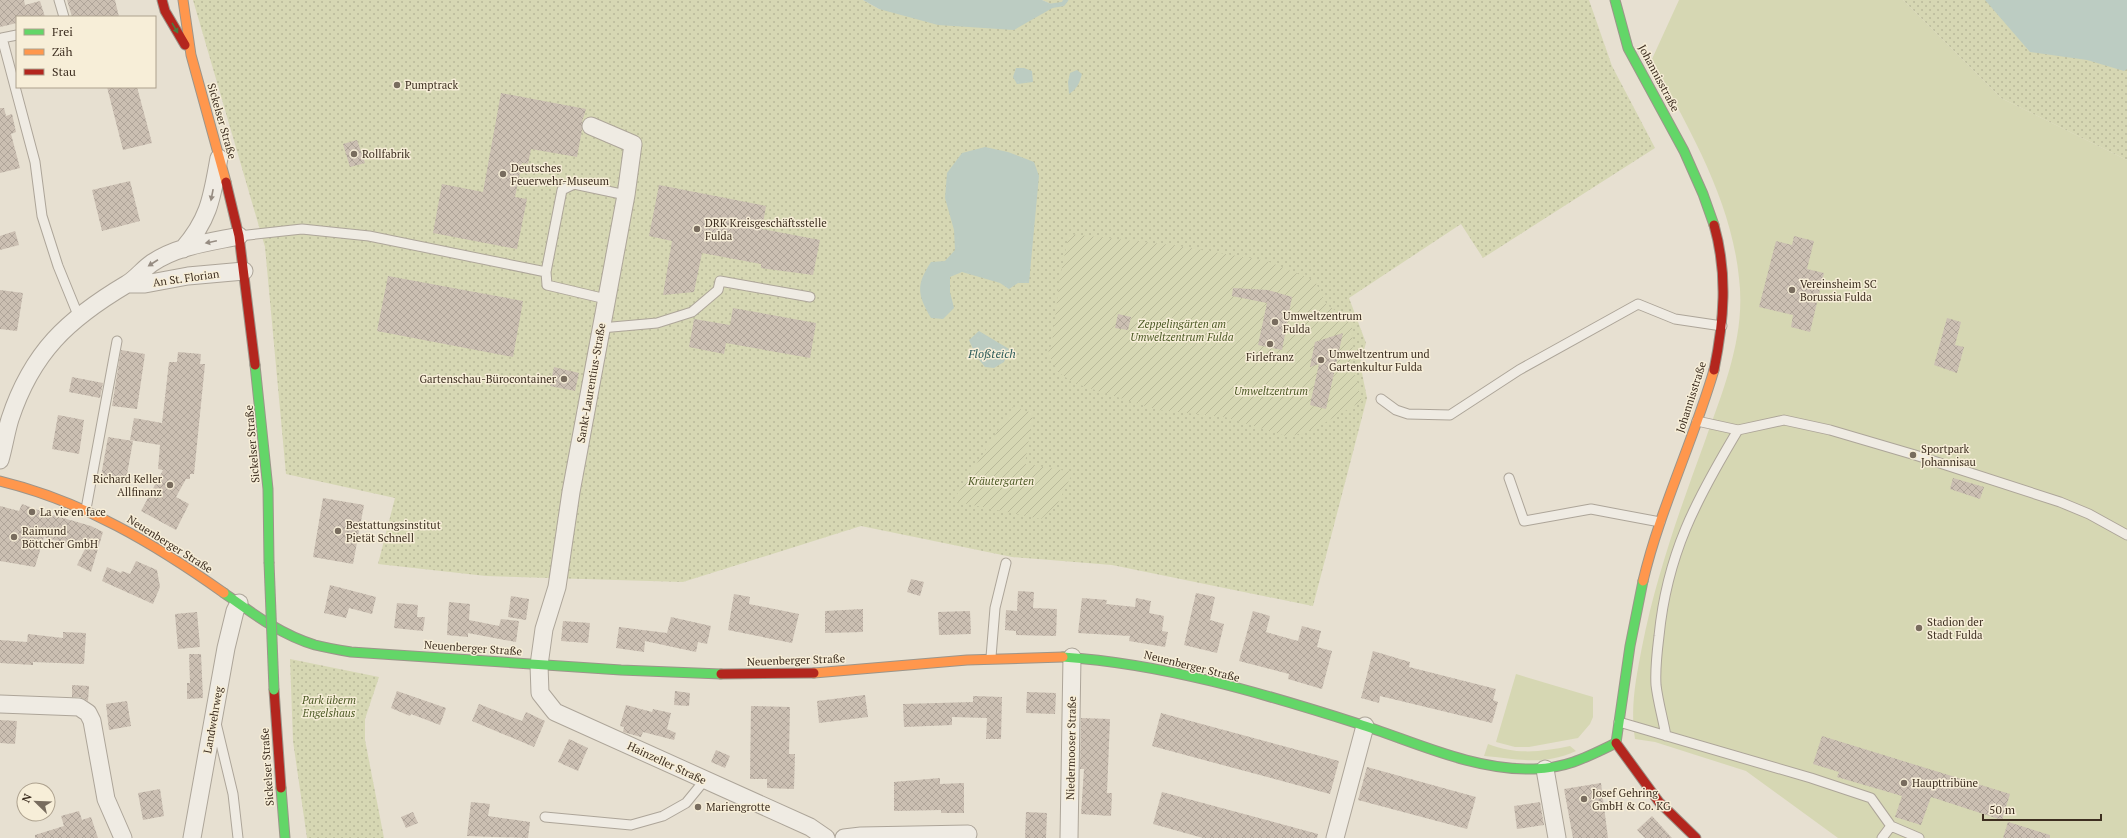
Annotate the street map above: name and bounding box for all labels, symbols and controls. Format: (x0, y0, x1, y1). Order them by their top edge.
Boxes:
legend (16, 16, 156, 88)
one-way arrow (172, 22, 179, 34)
text: Frei (52, 24, 73, 39)
street label: Johannisstraße (1635, 42, 1683, 114)
text: Zäh (52, 44, 72, 59)
text: Stau (52, 64, 76, 79)
place label: Pumptrack (405, 78, 458, 92)
marker: Pumptrack (392, 80, 402, 90)
street label: Sickelser Straße (204, 81, 240, 161)
place label: Rollfabrik (362, 147, 410, 161)
marker: Rollfabrik (349, 149, 359, 159)
place label: Deutsches Feuerwehr-Museum (511, 161, 610, 188)
marker: Deutsches Feuerwehr-Museum (498, 169, 508, 179)
one-way arrow (209, 189, 215, 201)
place label: DRK Kreisgeschäftsstelle Fulda (705, 216, 827, 243)
marker: DRK Kreisgeschäftsstelle Fulda (692, 224, 702, 234)
one-way arrow (205, 239, 217, 245)
one-way arrow (147, 259, 159, 266)
street label: An St. Florian (152, 266, 221, 290)
place label: Vereinsheim SC Borussia Fulda (1800, 277, 1877, 304)
marker: Vereinsheim SC Borussia Fulda (1787, 285, 1797, 295)
place label: Umweltzentrum Fulda (1283, 309, 1363, 336)
park label: Zeppelingärten am Umweltzentrum Fulda (1130, 317, 1234, 344)
marker: Umweltzentrum Fulda (1270, 317, 1280, 327)
street label: Sankt-Laurentius-Straße (574, 321, 609, 444)
marker: Firlefranz (1265, 339, 1275, 349)
water label: Floßteich (967, 346, 1016, 361)
place label: Umweltzentrum und Gartenkultur Fulda (1329, 347, 1430, 374)
place label: Firlefranz (1246, 350, 1294, 364)
marker: Umweltzentrum und Gartenkultur Fulda (1316, 355, 1326, 365)
street label: Johannisstraße (1673, 359, 1709, 434)
place label: Gartenschau-Bürocontainer (419, 372, 557, 386)
marker: Gartenschau-Bürocontainer (559, 374, 569, 384)
park label: Umweltzentrum (1234, 384, 1308, 398)
street label: Sickelser Straße (242, 404, 262, 484)
place label: Sportpark Johannisau (1921, 442, 1977, 469)
marker: Sportpark Johannisau (1908, 450, 1918, 460)
place label: Richard Keller Allfinanz (93, 472, 163, 499)
park label: Kräutergarten (967, 474, 1034, 488)
marker: Richard Keller Allfinanz (165, 480, 175, 490)
place label: La vie en face (40, 505, 106, 519)
marker: La vie en face (27, 507, 37, 517)
street label: Neuenberger Straße (125, 512, 216, 576)
place label: Bestattungsinstitut Pietät Schnell (346, 518, 441, 545)
place label: Raimund Böttcher GmbH (22, 524, 98, 551)
marker: Bestattungsinstitut Pietät Schnell (333, 526, 343, 536)
marker: Raimund Böttcher GmbH (9, 532, 19, 542)
place label: Stadion der Stadt Fulda (1927, 615, 1984, 642)
marker: Stadion der Stadt Fulda (1914, 623, 1924, 633)
street label: Neuenberger Straße (424, 638, 523, 658)
street label: Neuenberger Straße (1143, 647, 1242, 685)
street label: Neuenberger Straße (747, 651, 846, 669)
street label: Landwehrweg (200, 685, 226, 755)
park label: Park überm Engelshaus (301, 693, 356, 720)
street label: Niedermooser Straße (1063, 695, 1079, 800)
street label: Sickelser Straße (257, 727, 277, 807)
street label: Hainzeller Straße (625, 739, 709, 788)
place label: Haupttribüne (1912, 776, 1979, 790)
marker: Haupttribüne (1899, 778, 1909, 788)
north arrow (16, 782, 56, 822)
place label: Josef Gehring GmbH & Co. KG (1592, 786, 1671, 813)
text: N (19, 791, 35, 805)
marker: Josef Gehring GmbH & Co. KG (1579, 794, 1589, 804)
scale bar (1983, 796, 2101, 822)
place label: Mariengrotte (706, 800, 771, 814)
marker: Mariengrotte (693, 802, 703, 812)
text: 50 m (1989, 802, 2016, 817)

